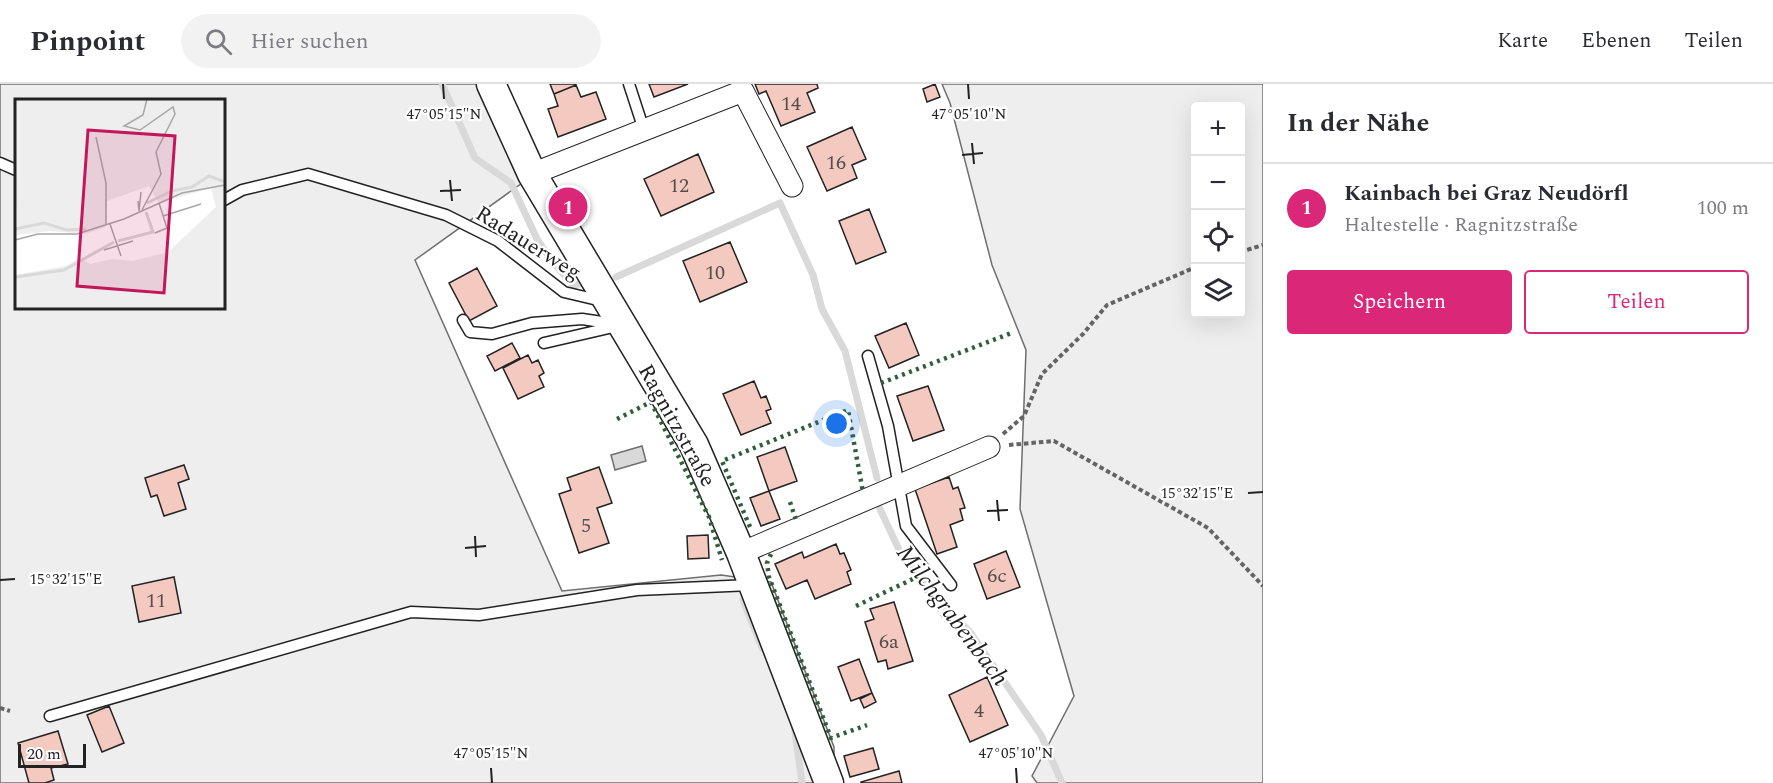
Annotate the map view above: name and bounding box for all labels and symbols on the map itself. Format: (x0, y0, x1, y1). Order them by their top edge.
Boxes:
house number: 14 (781, 89, 801, 119)
inset map (15, 99, 225, 309)
text: 47°05'15"N (407, 103, 482, 126)
text: 47°05'10"N (932, 103, 1007, 126)
house number: 16 (826, 148, 846, 178)
house number: 12 (669, 171, 689, 201)
pin: 1 (548, 184, 588, 230)
street label: Radauerweg (469, 198, 588, 289)
house number: 10 (705, 258, 725, 288)
street label: Ragnitzstraße (629, 358, 724, 493)
your location (822, 409, 851, 438)
text: 15°32'15"E (1161, 482, 1233, 505)
house number: 5 (581, 511, 591, 541)
water label: Milchgrabenbach (887, 537, 1018, 694)
house number: 6c (987, 561, 1007, 591)
text: 15°32'15"E (30, 568, 102, 591)
house number: 11 (146, 586, 166, 616)
house number: 6a (879, 627, 899, 657)
house number: 4 (974, 696, 984, 726)
scale bar (18, 741, 86, 768)
text: 47°05'15"N (454, 742, 529, 765)
text: 47°05'10"N (979, 742, 1054, 765)

